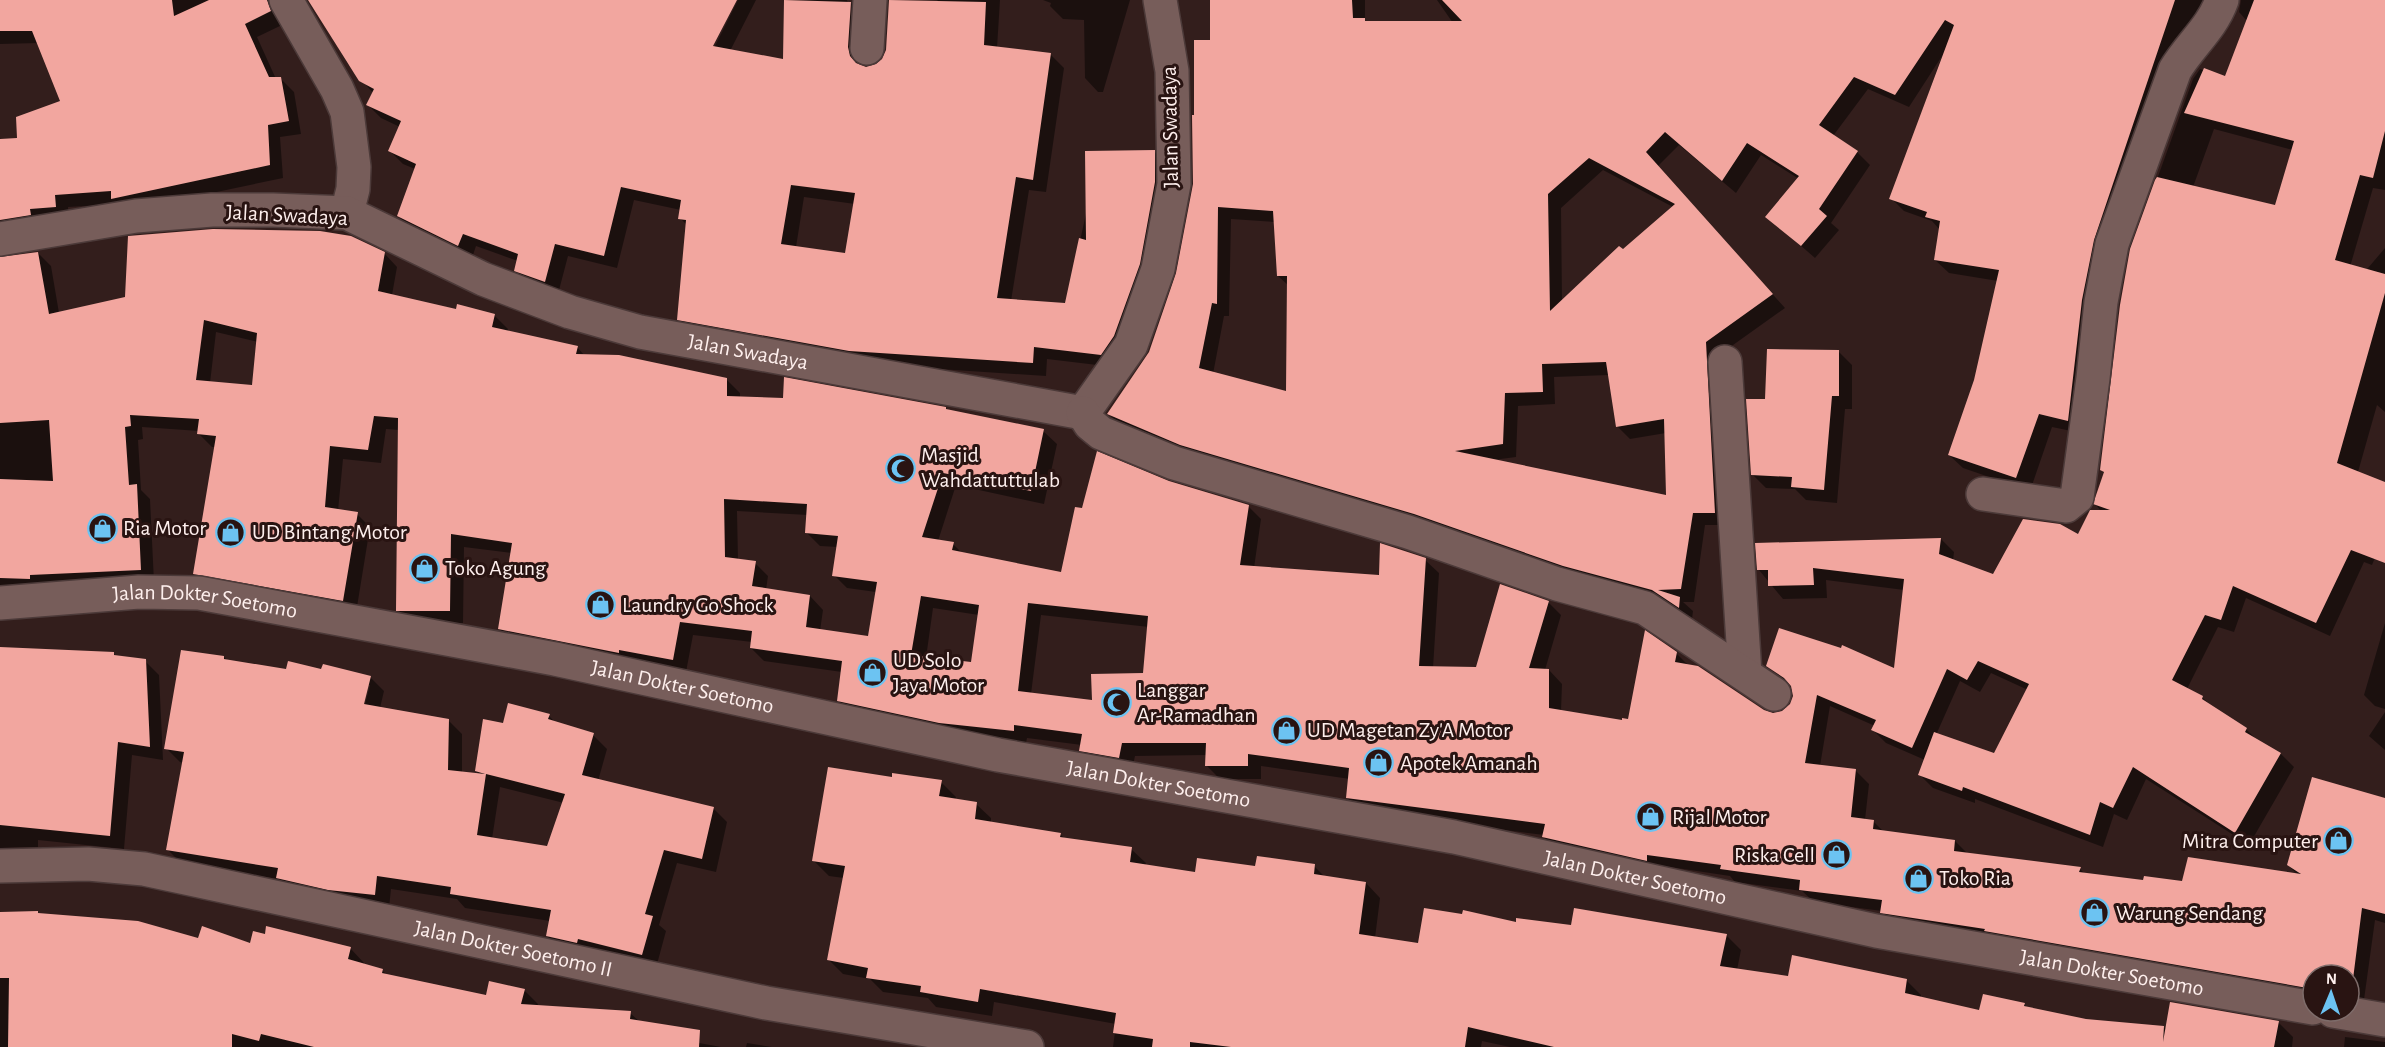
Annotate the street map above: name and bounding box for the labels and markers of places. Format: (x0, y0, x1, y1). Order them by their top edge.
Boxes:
place label: Masjid Wahdattuttulab (921, 444, 1060, 491)
mosque icon: Masjid Wahdattuttulab (884, 452, 916, 484)
shop icon: Ria Motor (86, 512, 118, 544)
shop icon: UD Bintang Motor (215, 516, 247, 548)
place label: Ria Motor (123, 517, 206, 539)
place label: UD Bintang Motor (252, 521, 407, 543)
shop icon: Toko Agung (408, 552, 440, 584)
place label: Toko Agung (445, 557, 546, 579)
shop icon: Laundry Go Shock (585, 589, 617, 621)
place label: Laundry Go Shock (622, 594, 774, 616)
place label: UD Solo Jaya Motor (893, 649, 984, 696)
shop icon: UD Solo Jaya Motor (856, 657, 888, 689)
place label: Langgar Ar-Ramadhan (1137, 679, 1256, 726)
mosque icon: Langgar Ar-Ramadhan (1100, 687, 1132, 719)
shop icon: UD Magetan Zy'A Motor (1270, 714, 1302, 746)
place label: UD Magetan Zy'A Motor (1307, 719, 1510, 741)
shop icon: Apotek Amanah (1363, 747, 1395, 779)
place label: Apotek Amanah (1400, 752, 1538, 774)
shop icon: Rijal Motor (1635, 801, 1667, 833)
place label: Rijal Motor (1672, 806, 1767, 828)
shop icon: Mitra Computer (2323, 825, 2355, 857)
place label: Mitra Computer (2182, 830, 2318, 852)
shop icon: Riska Cell (1820, 839, 1852, 871)
place label: Riska Cell (1734, 844, 1815, 866)
shop icon: Toko Ria (1902, 862, 1934, 894)
place label: Toko Ria (1939, 867, 2011, 889)
shop icon: Warung Sendang (2079, 897, 2111, 929)
place label: Warung Sendang (2116, 902, 2263, 924)

